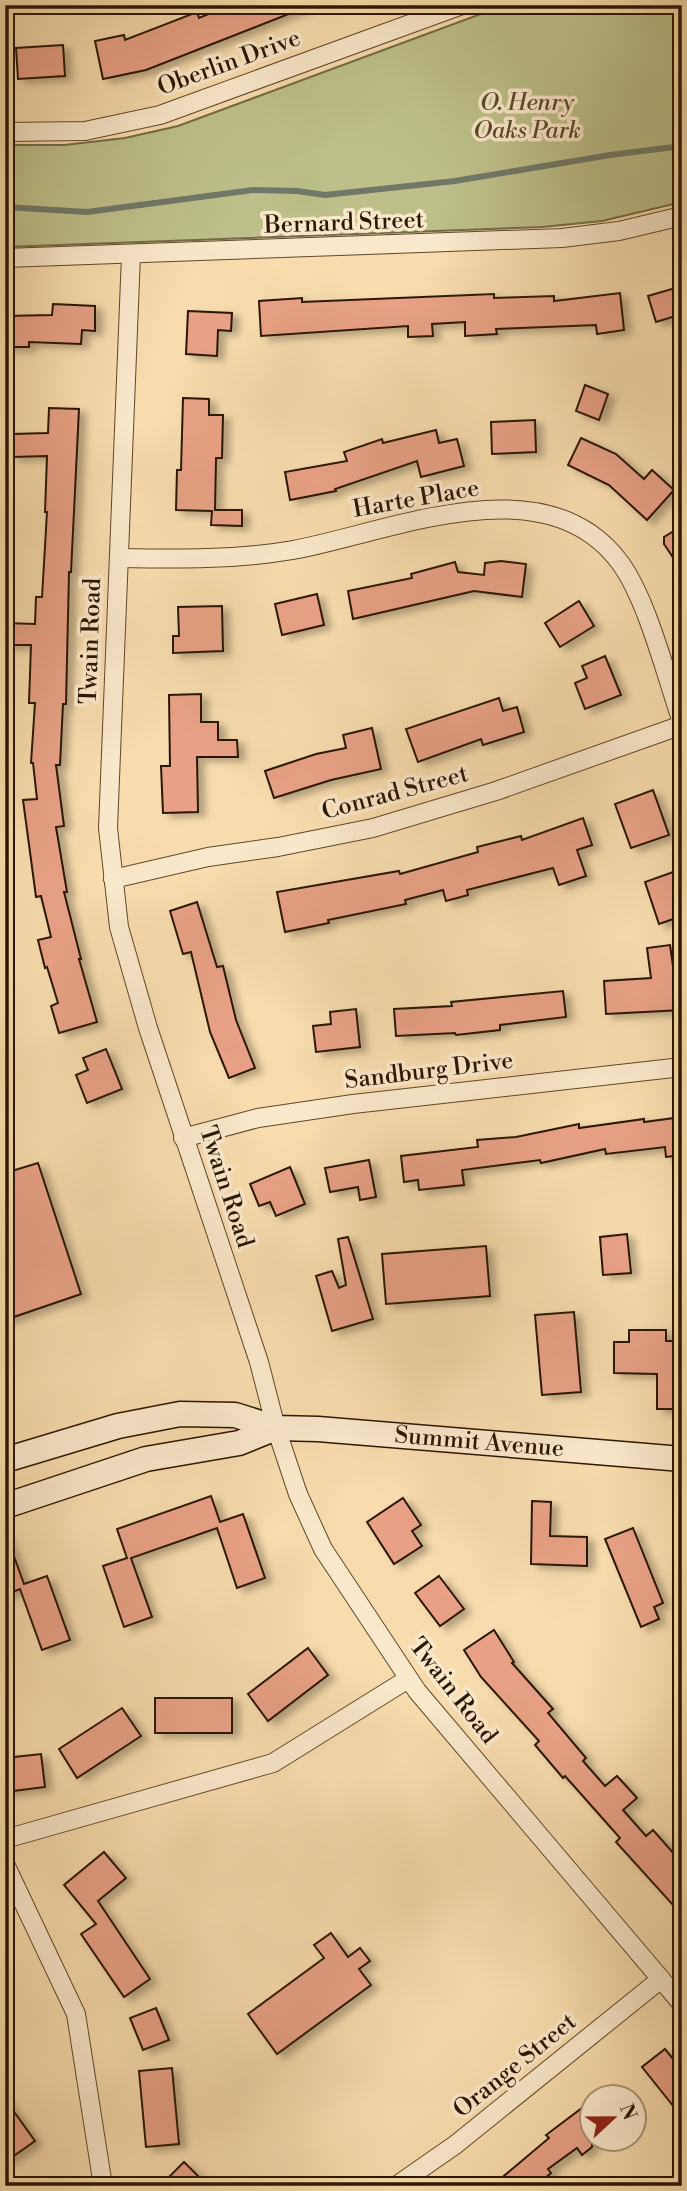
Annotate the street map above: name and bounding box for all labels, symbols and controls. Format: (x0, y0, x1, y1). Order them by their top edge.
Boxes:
street label: Oberlin Drive (153, 23, 305, 103)
park label: O. Henry Oaks Park (473, 88, 581, 146)
street label: Bernard Street (262, 205, 425, 241)
street label: Harte Place (351, 473, 481, 525)
street label: Twain Road (74, 577, 108, 705)
street label: Conrad Street (318, 759, 472, 827)
street label: Sandburg Drive (343, 1046, 515, 1096)
street label: Twain Road (192, 1122, 260, 1252)
street label: Summit Avenue (393, 1420, 565, 1464)
street label: Twain Road (402, 1632, 504, 1750)
street label: Orange Street (447, 2007, 583, 2125)
north arrow (578, 2082, 648, 2152)
text: N (614, 2101, 642, 2123)

